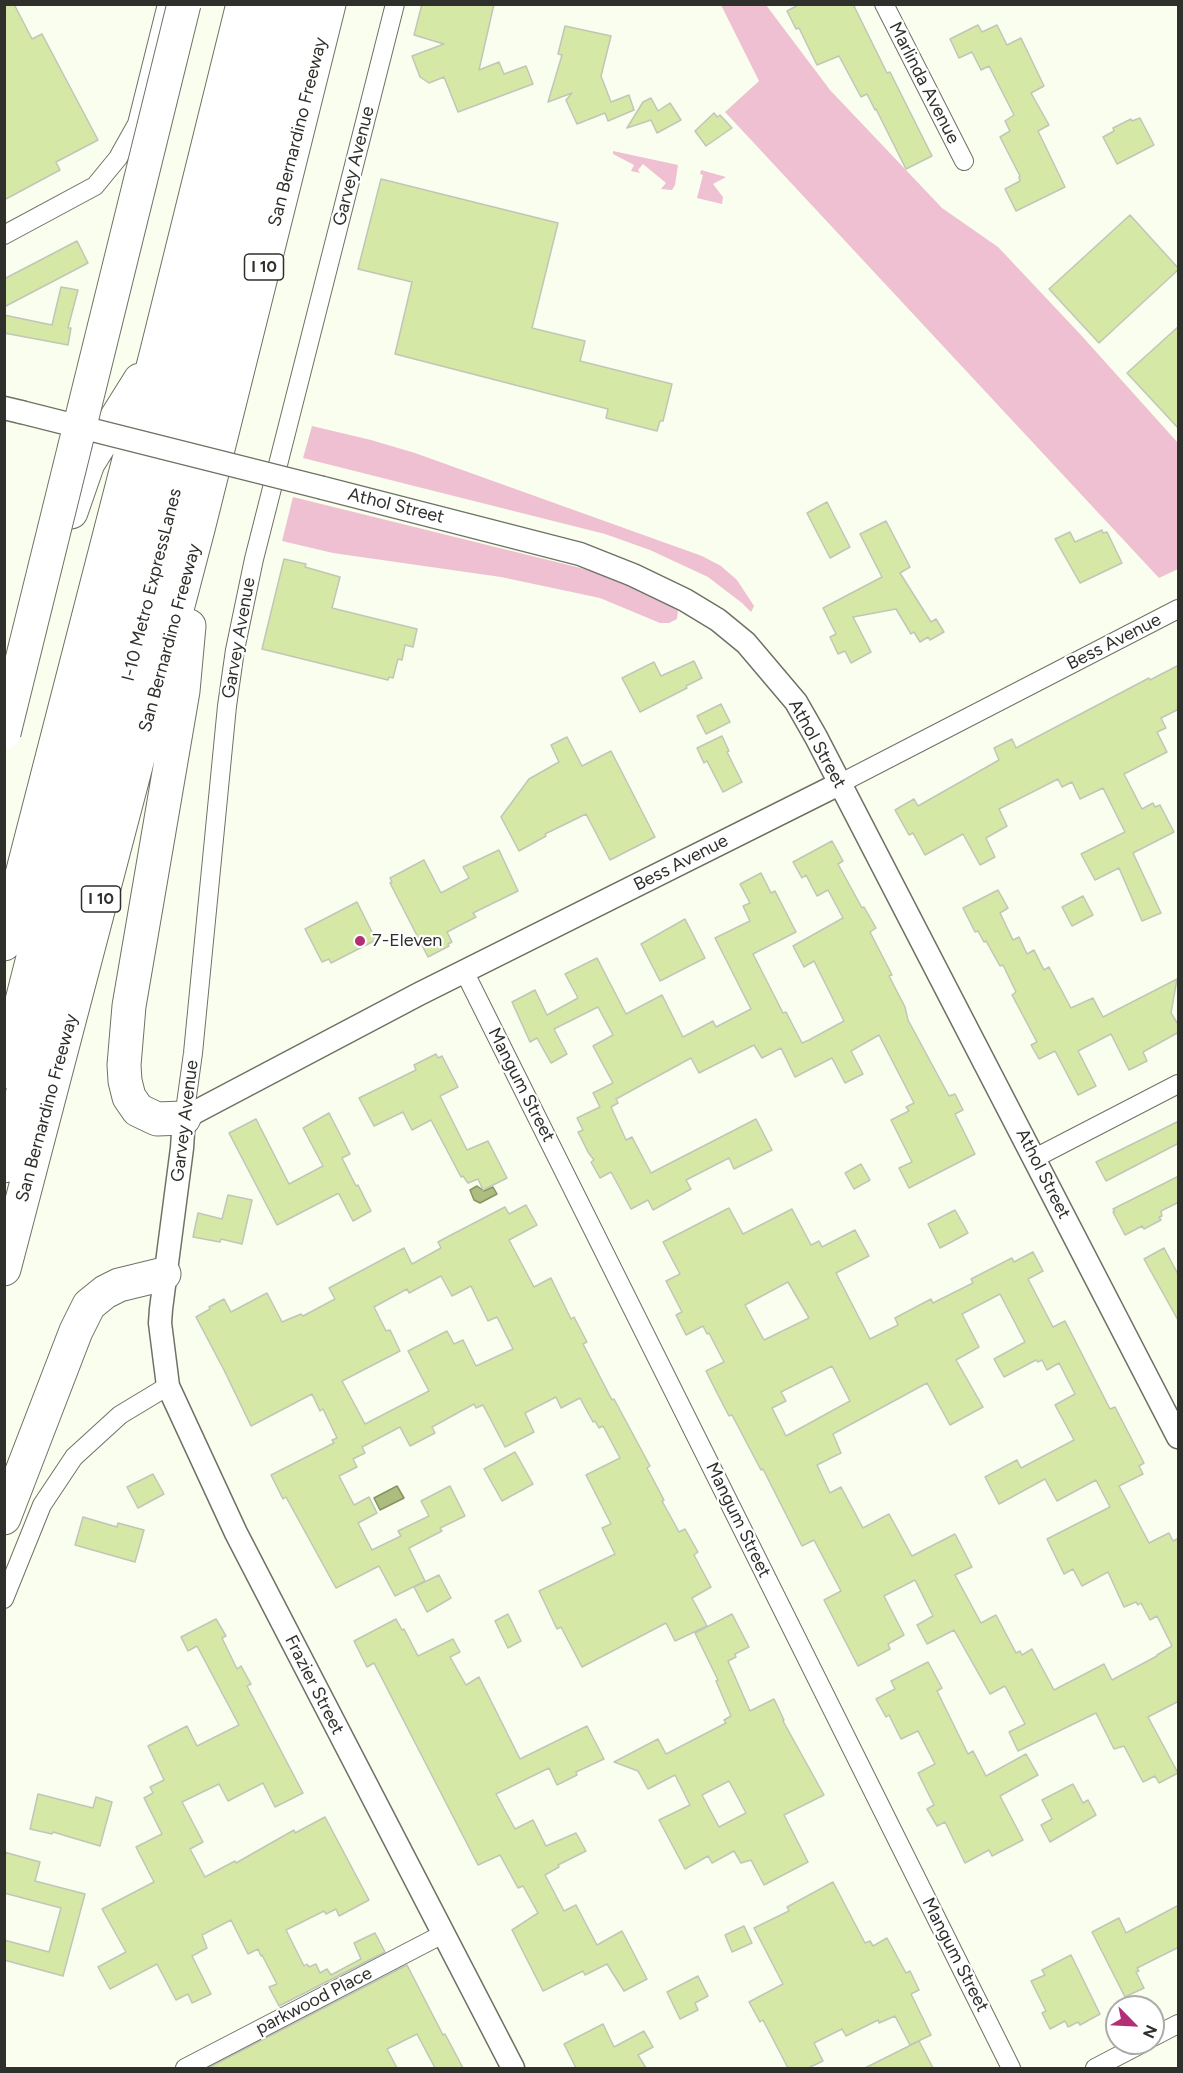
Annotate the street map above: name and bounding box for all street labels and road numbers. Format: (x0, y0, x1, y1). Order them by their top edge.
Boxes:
street label: Marlinda Avenue (884, 19, 964, 147)
street label: San Bernardino Freeway (264, 35, 332, 229)
street label: Garvey Avenue (329, 104, 379, 228)
road number: I 10 (244, 254, 284, 280)
street label: Athol Street (346, 484, 446, 528)
street label: I-10 Metro ExpressLanes (118, 486, 186, 684)
street label: San Bernardino Freeway (134, 541, 206, 735)
street label: Garvey Avenue (218, 576, 260, 700)
street label: Bess Avenue (1063, 609, 1165, 675)
street label: Athol Street (784, 696, 850, 792)
street label: Bess Avenue (630, 830, 732, 896)
road number: I 10 (82, 886, 120, 912)
street label: San Bernardino Freeway (11, 1011, 83, 1205)
street label: Mangum Street (483, 1024, 559, 1146)
street label: Garvey Avenue (167, 1059, 203, 1183)
street label: Athol Street (1011, 1125, 1075, 1223)
street label: Mangum Street (701, 1459, 775, 1581)
street label: Frazier Street (280, 1632, 348, 1738)
street label: Mangum Street (917, 1894, 993, 2016)
street label: parkwood Place (252, 1962, 376, 2040)

